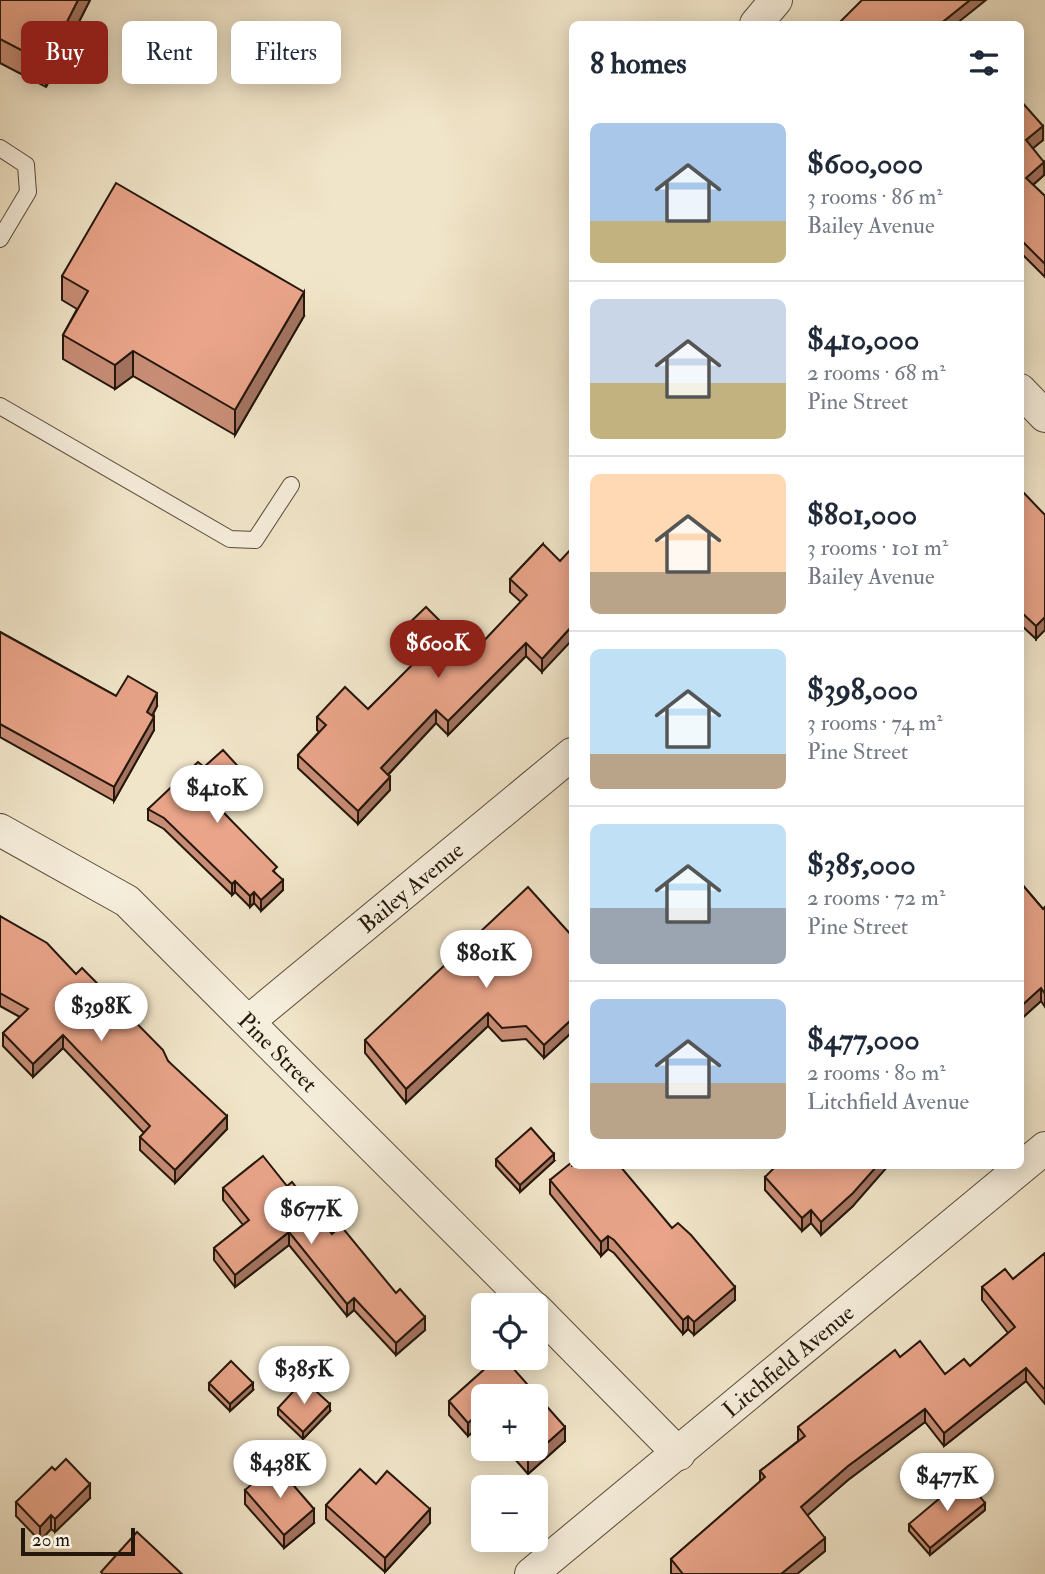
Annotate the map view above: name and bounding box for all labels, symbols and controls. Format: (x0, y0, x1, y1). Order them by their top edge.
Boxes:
chip: Buy (21, 21, 108, 84)
chip: Rent (122, 21, 217, 84)
chip: Filters (231, 21, 341, 84)
icon: filters (965, 44, 1003, 82)
text: 8 homes (590, 45, 687, 82)
text: $600,000 (807, 145, 923, 182)
icon: home (646, 151, 730, 235)
text: 3 rooms · 86 m² (807, 182, 943, 211)
text: Bailey Avenue (807, 211, 935, 240)
text: $410,000 (807, 321, 919, 358)
icon: home (646, 327, 730, 411)
text: 2 rooms · 68 m² (807, 358, 946, 387)
text: Pine Street (807, 387, 908, 416)
text: $801,000 (807, 496, 917, 533)
icon: home (646, 502, 730, 586)
text: 3 rooms · 101 m² (807, 533, 948, 562)
text: Bailey Avenue (807, 562, 935, 591)
pin: $600K (389, 620, 487, 680)
text: $600K (406, 628, 470, 657)
text: $398,000 (807, 671, 918, 708)
icon: home (646, 677, 730, 761)
text: 3 rooms · 74 m² (807, 708, 943, 737)
text: Pine Street (807, 737, 908, 766)
pin: $410K (168, 766, 266, 825)
text: $410K (186, 773, 248, 802)
street label: Bailey Avenue (352, 835, 470, 939)
text: $385,000 (807, 846, 916, 883)
icon: home (646, 852, 730, 936)
text: 2 rooms · 72 m² (807, 883, 945, 912)
text: Pine Street (807, 912, 908, 941)
pin: $801K (437, 930, 535, 990)
text: $801K (456, 938, 516, 967)
pin: $398K (52, 984, 150, 1043)
text: $398K (71, 991, 131, 1020)
street label: Pine Street (232, 1006, 324, 1098)
text: $477,000 (807, 1021, 920, 1058)
icon: home (646, 1027, 730, 1111)
text: 2 rooms · 80 m² (807, 1058, 946, 1087)
text: Litchfield Avenue (807, 1087, 969, 1116)
pin: $677K (262, 1186, 360, 1246)
text: $677K (280, 1194, 342, 1223)
map controls (471, 1293, 548, 1552)
button: locate (471, 1293, 548, 1370)
street label: Litchfield Avenue (716, 1298, 860, 1424)
pin: $385K (255, 1346, 353, 1406)
text: $385K (275, 1354, 333, 1383)
button: + (471, 1384, 548, 1461)
pin: $438K (231, 1440, 329, 1500)
text: $438K (249, 1448, 311, 1477)
pin: $477K (898, 1454, 996, 1513)
text: $477K (916, 1461, 978, 1490)
button: − (471, 1475, 548, 1552)
scale bar (21, 1525, 135, 1557)
text: 20 m (32, 1528, 70, 1552)

